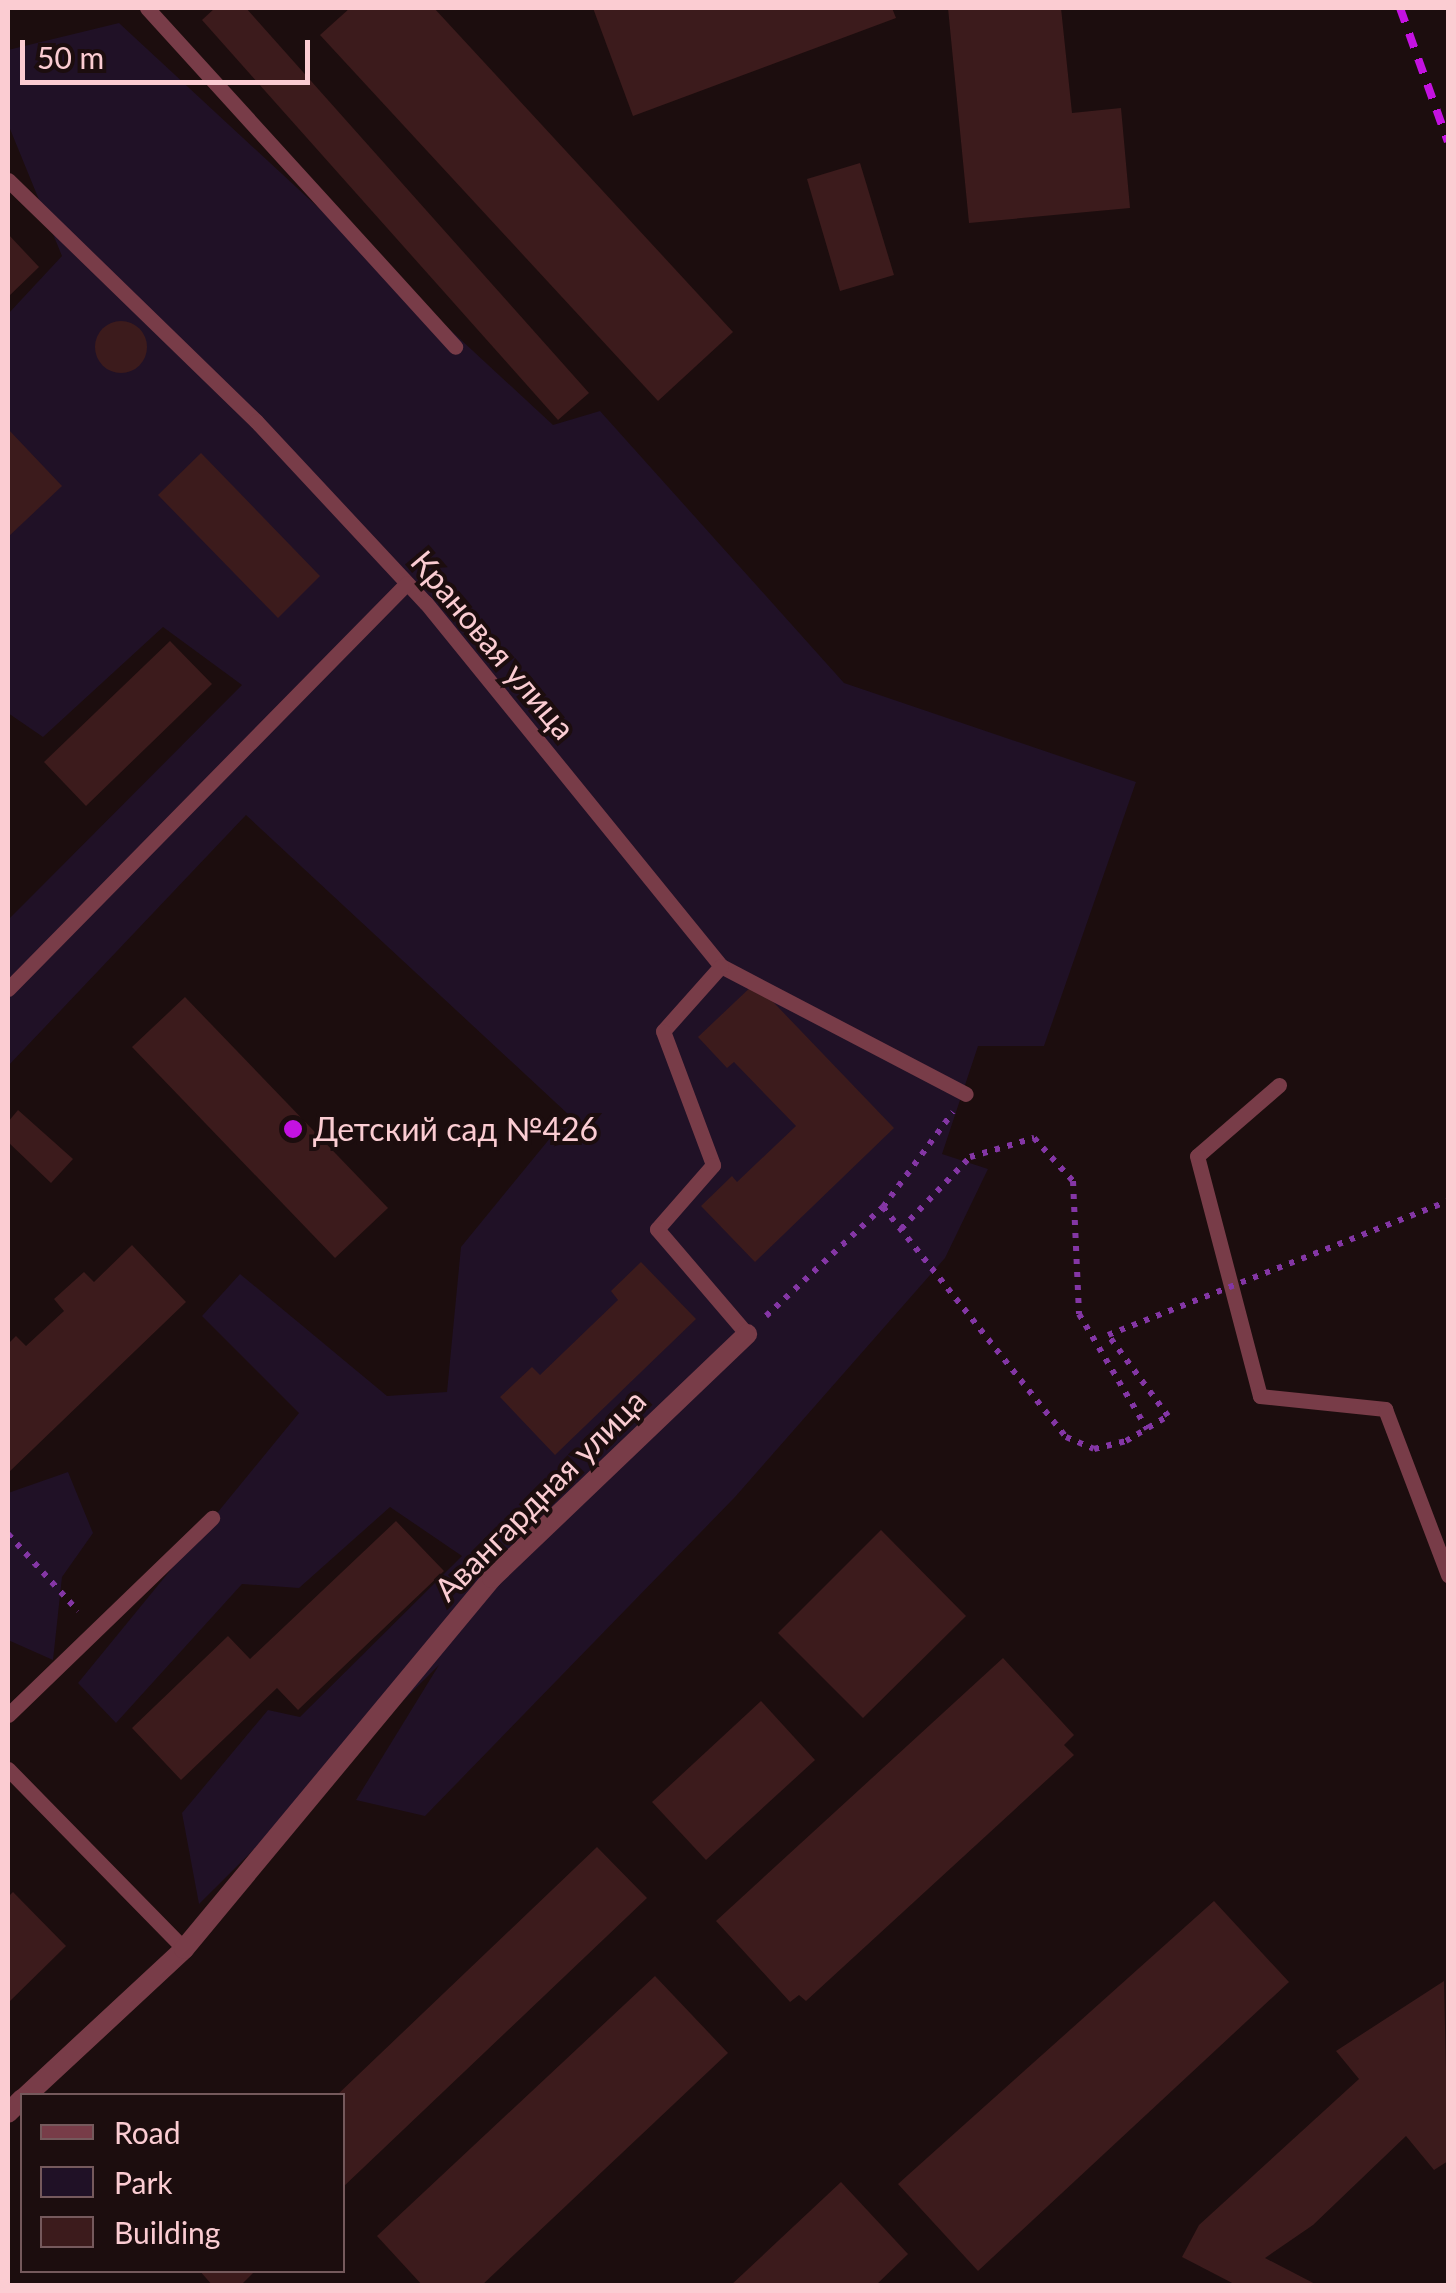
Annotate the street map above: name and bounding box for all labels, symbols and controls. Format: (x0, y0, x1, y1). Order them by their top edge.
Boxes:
scale bar (25, 20, 315, 82)
text: 50 m (37, 39, 104, 75)
street label: Крановая улица (403, 543, 583, 747)
place label: Детский сад №426 (313, 1110, 598, 1148)
marker: Детский сад №426 (282, 1118, 304, 1140)
street label: Авангардная улица (426, 1381, 654, 1609)
legend (20, 2093, 345, 2273)
text: Road (114, 2114, 181, 2150)
text: Park (114, 2164, 173, 2200)
text: Building (114, 2214, 220, 2250)

